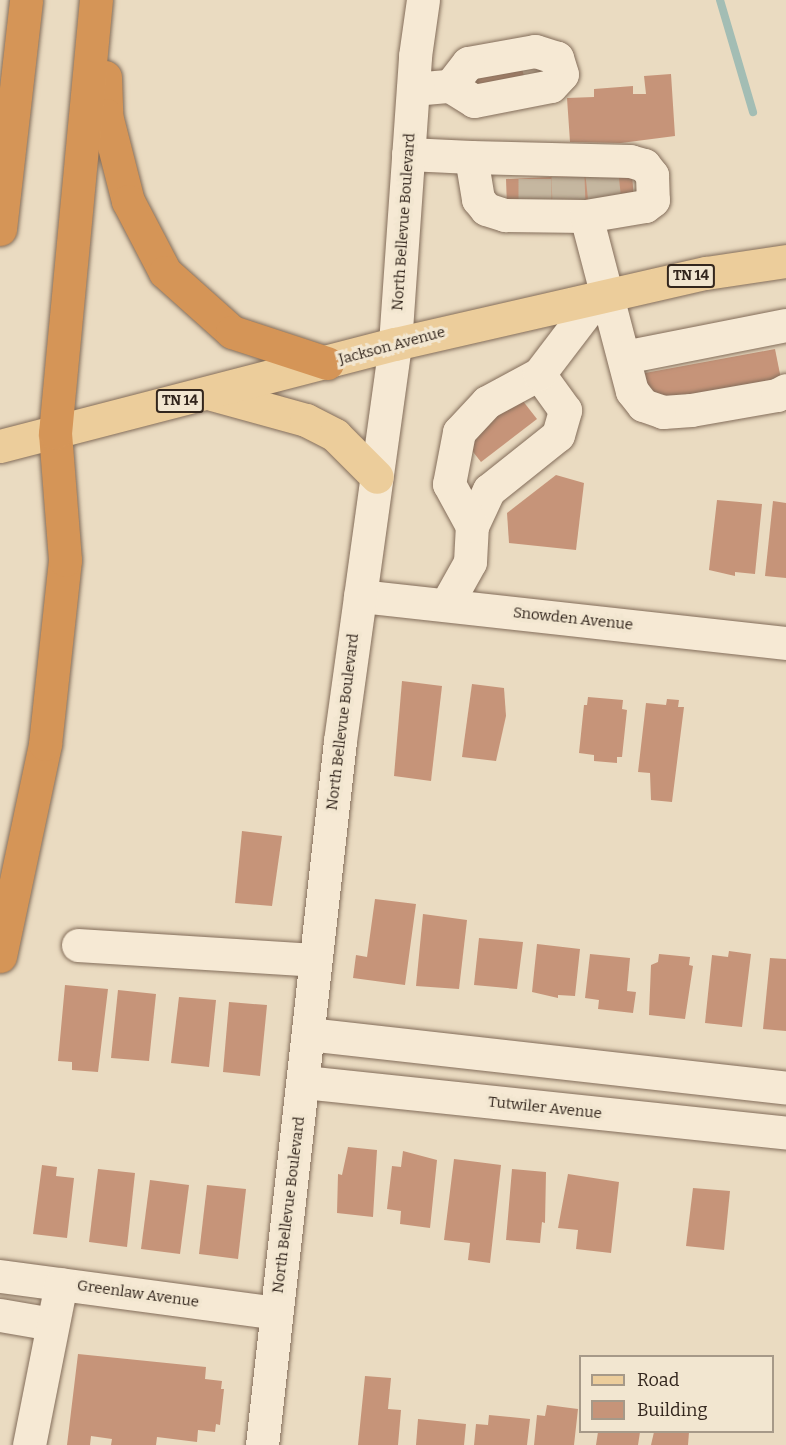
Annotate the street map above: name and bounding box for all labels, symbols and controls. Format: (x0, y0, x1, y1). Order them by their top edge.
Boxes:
street label: North Bellevue Boulevard (389, 133, 419, 311)
road number: TN 14 (666, 265, 716, 287)
street label: Jackson Avenue (337, 323, 447, 369)
road number: TN 14 (154, 390, 206, 412)
street label: Snowden Avenue (512, 604, 634, 634)
street label: North Bellevue Boulevard (323, 633, 363, 811)
street label: Tutwiler Avenue (487, 1093, 603, 1123)
street label: North Bellevue Boulevard (269, 1116, 309, 1294)
street label: Greenlaw Avenue (76, 1277, 200, 1311)
legend (579, 1355, 774, 1433)
text: Road (637, 1369, 679, 1391)
text: Building (637, 1399, 708, 1421)

